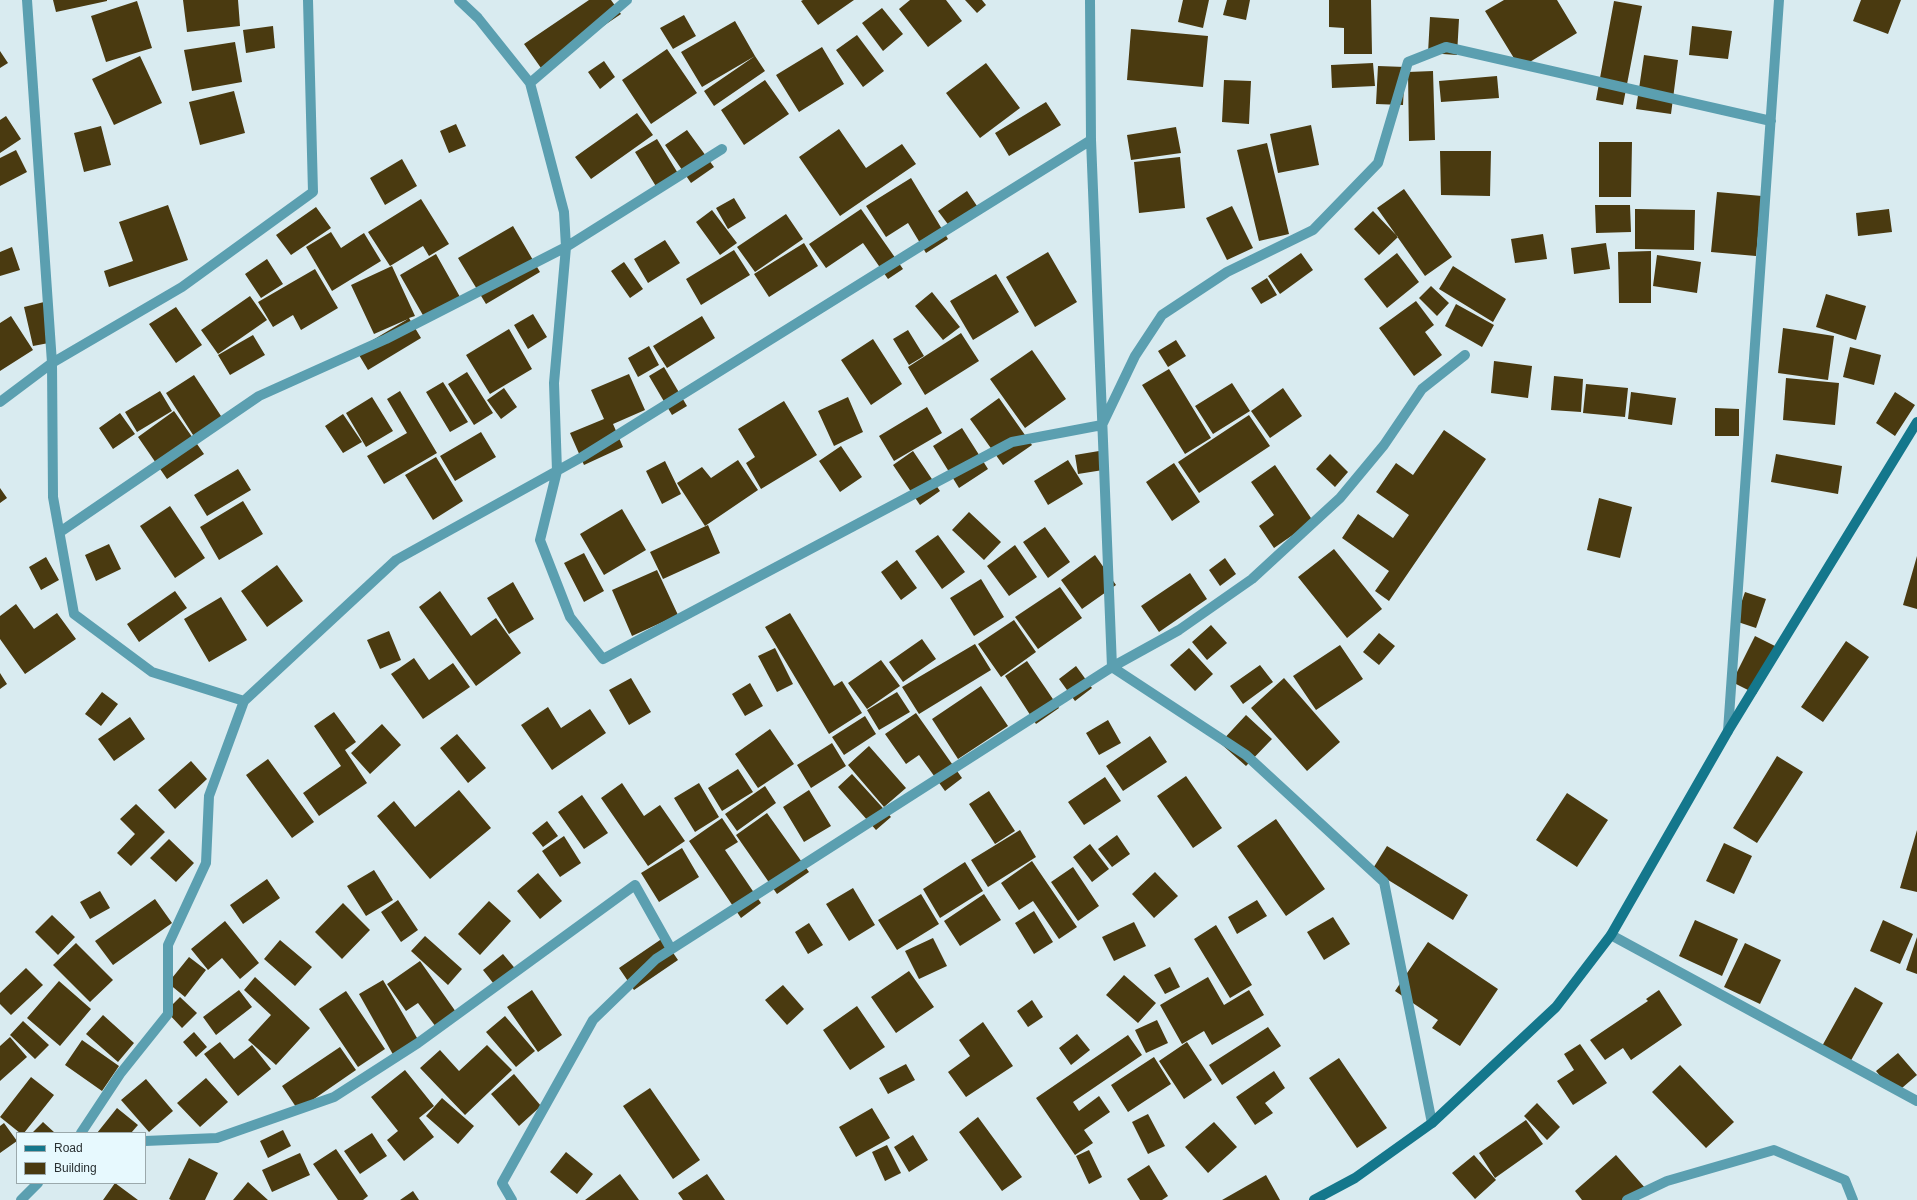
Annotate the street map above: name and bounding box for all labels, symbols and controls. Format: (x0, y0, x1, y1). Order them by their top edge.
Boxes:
legend (16, 1132, 146, 1184)
text: Road (54, 1141, 83, 1155)
text: Building (54, 1161, 97, 1175)

